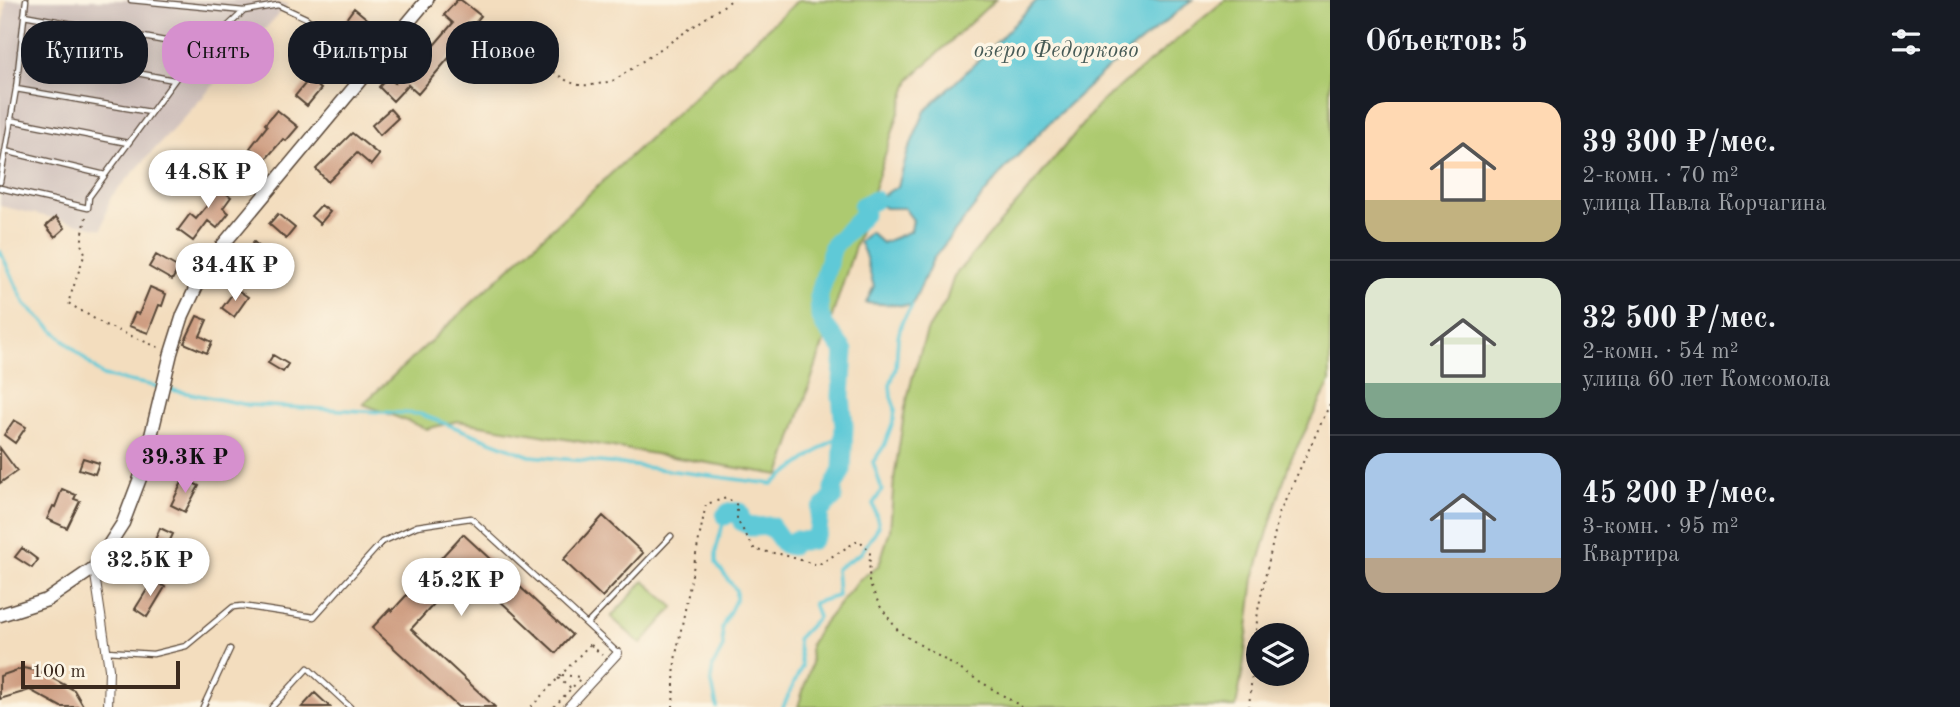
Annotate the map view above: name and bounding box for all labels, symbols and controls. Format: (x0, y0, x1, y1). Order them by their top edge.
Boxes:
chip: Купить (21, 21, 148, 84)
chip: Снять (162, 21, 274, 84)
chip: Фильтры (288, 21, 432, 84)
chip: Новое (446, 21, 559, 84)
icon: filters (1887, 23, 1925, 61)
text: Объектов: 5 (1365, 27, 1528, 57)
water label: озеро Федорково (973, 39, 1139, 63)
text: 39 300 ₽/мес. (1582, 128, 1776, 158)
icon: home (1421, 130, 1505, 214)
pin: 44.8K ₽ (143, 150, 273, 210)
text: 44.8K ₽ (165, 161, 251, 184)
text: 2-комн. · 70 m² (1582, 164, 1739, 187)
text: улица Павла Корчагина (1582, 192, 1827, 215)
pin: 34.4K ₽ (170, 244, 300, 303)
text: 34.4K ₽ (192, 254, 278, 277)
text: 32 500 ₽/мес. (1582, 304, 1776, 334)
icon: home (1421, 306, 1505, 390)
text: 2-комн. · 54 m² (1582, 340, 1739, 363)
text: улица 60 лет Комсомола (1582, 368, 1830, 391)
pin: 39.3K ₽ (120, 435, 250, 495)
text: 39.3K ₽ (142, 446, 228, 469)
text: 45 200 ₽/мес. (1582, 479, 1776, 509)
icon: home (1421, 481, 1505, 565)
text: 3-комн. · 95 m² (1582, 515, 1739, 538)
pin: 32.5K ₽ (85, 538, 215, 598)
text: Квартира (1582, 543, 1680, 566)
text: 32.5K ₽ (107, 549, 193, 572)
pin: 45.2K ₽ (396, 558, 526, 618)
text: 45.2K ₽ (418, 569, 504, 592)
map controls (1246, 623, 1309, 686)
button: layers (1246, 623, 1309, 686)
scale bar (21, 658, 180, 690)
text: 100 m (32, 663, 85, 682)

